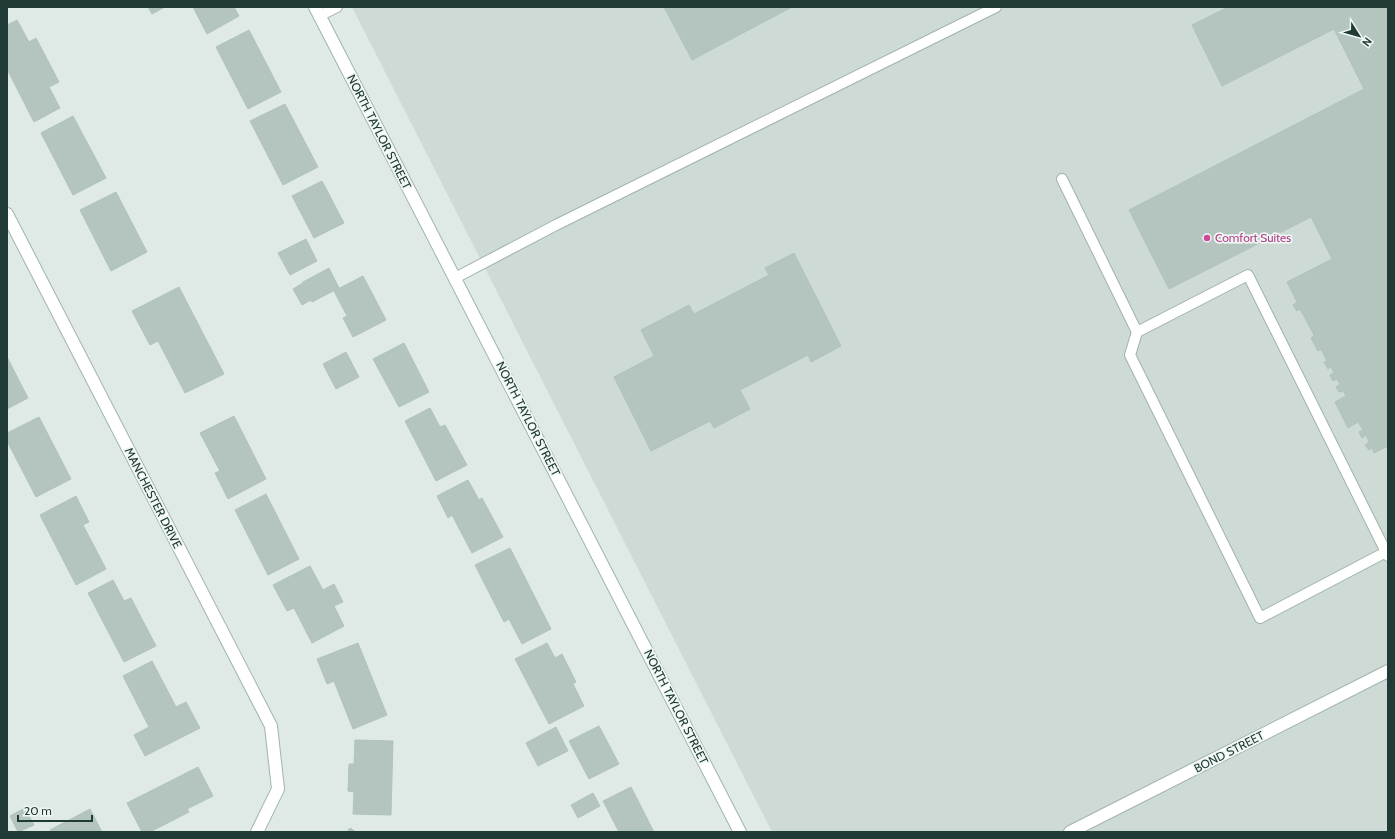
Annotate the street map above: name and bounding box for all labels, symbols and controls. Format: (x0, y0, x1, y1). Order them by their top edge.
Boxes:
north arrow (1339, 16, 1379, 56)
text: N (1359, 35, 1375, 49)
street label: NORTH TAYLOR STREET (344, 72, 415, 192)
place label: Comfort Suites (1215, 230, 1291, 245)
marker: Comfort Suites (1202, 233, 1212, 243)
street label: NORTH TAYLOR STREET (493, 359, 564, 479)
street label: MANCHESTER DRIVE (122, 445, 185, 551)
street label: NORTH TAYLOR STREET (641, 647, 712, 767)
street label: BOND STREET (1191, 727, 1267, 776)
scale bar (18, 797, 92, 823)
text: 20 m (24, 803, 52, 818)

